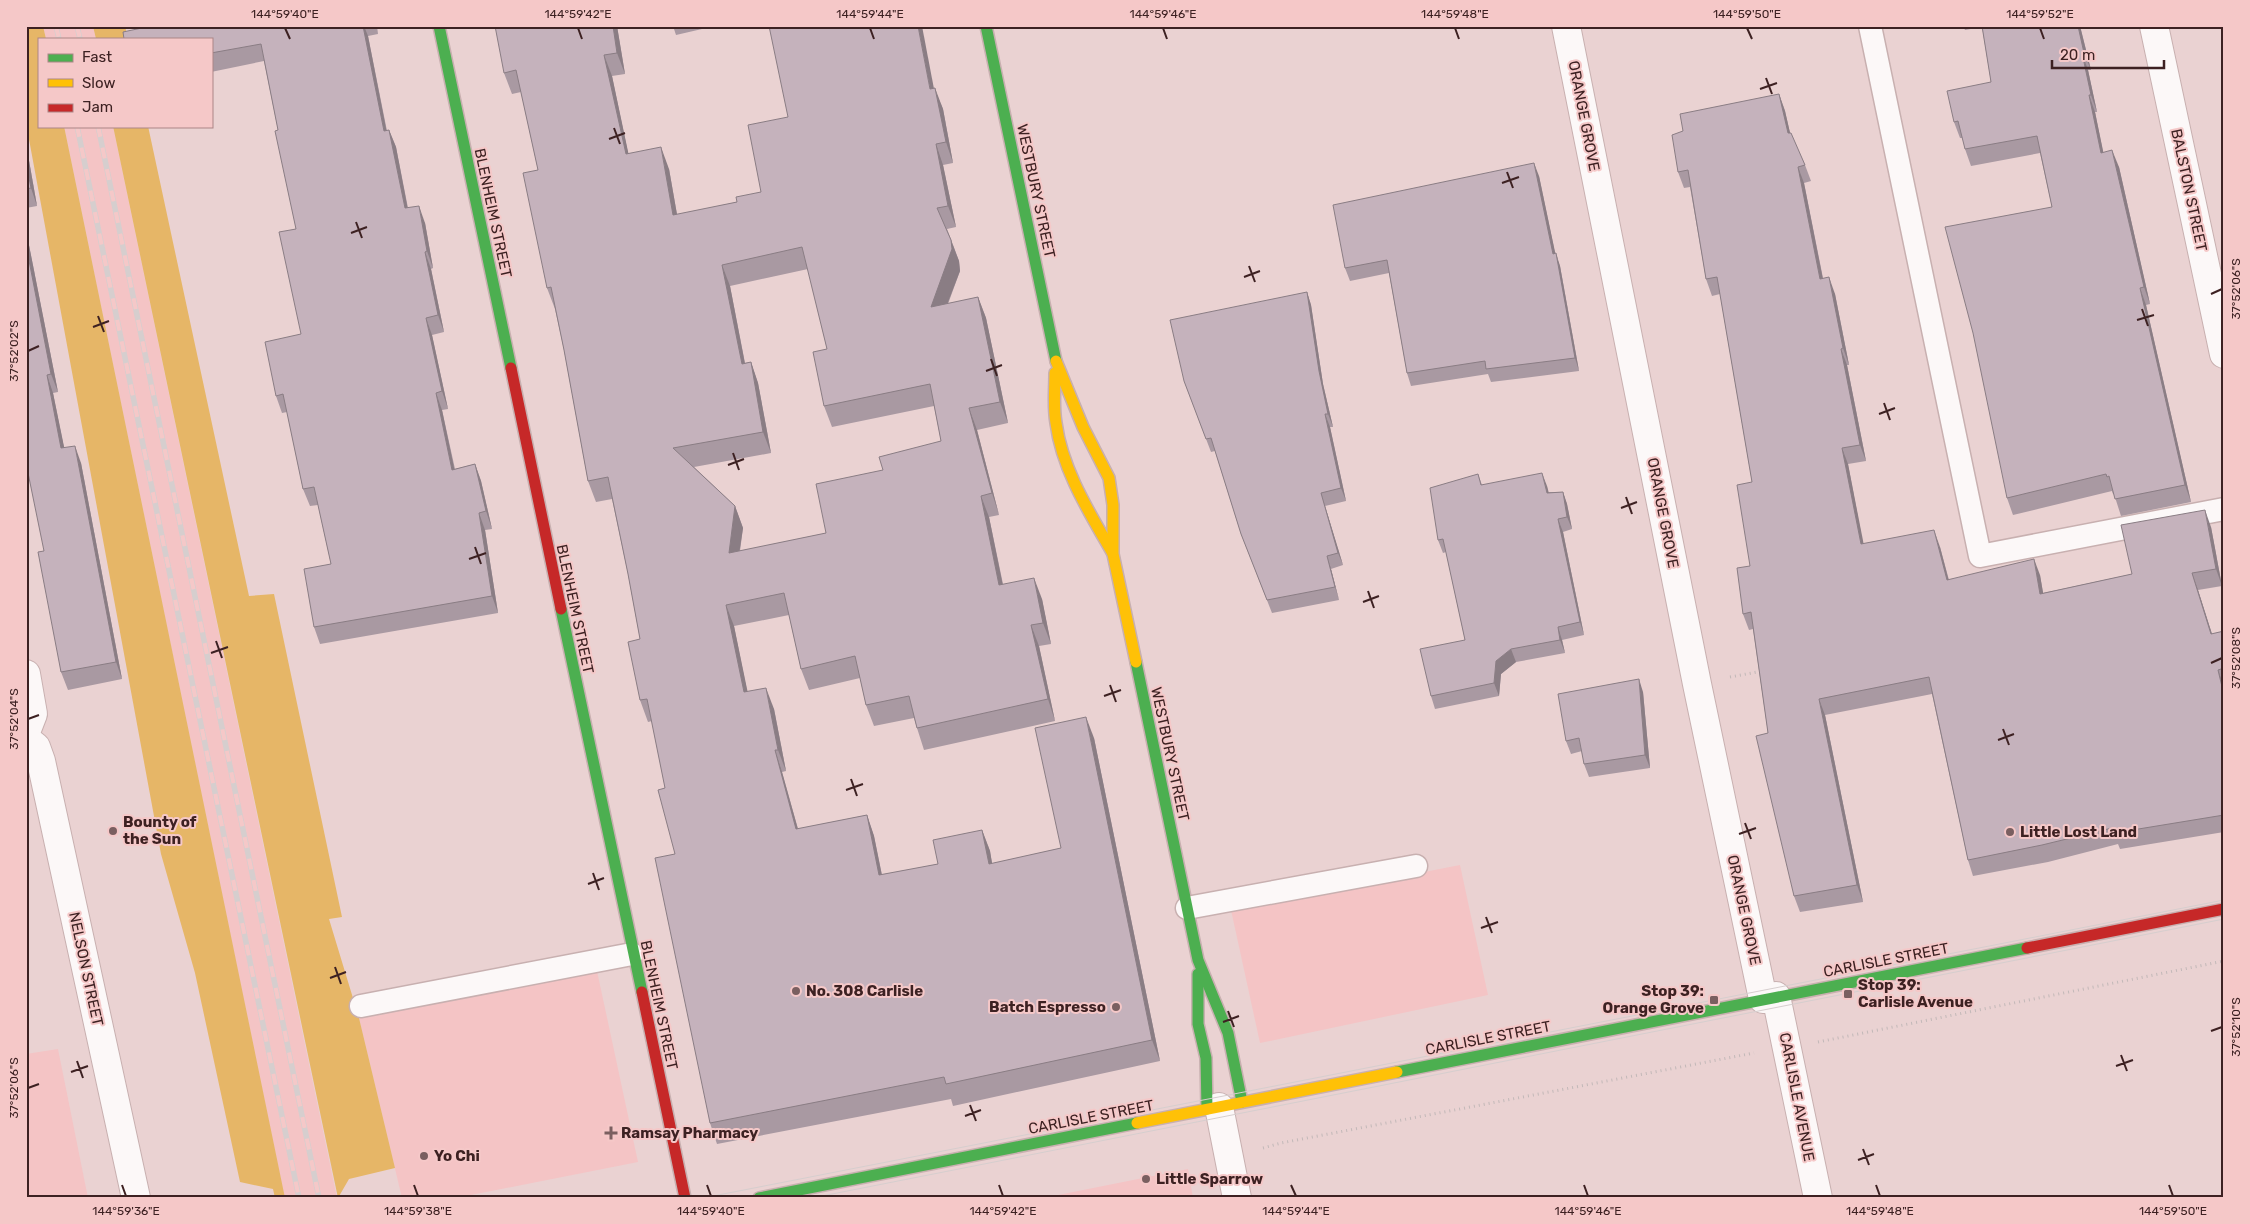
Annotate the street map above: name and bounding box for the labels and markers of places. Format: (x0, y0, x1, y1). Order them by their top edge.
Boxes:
place label: Bounty of the Sun (123, 813, 197, 848)
place label: Little Lost Land (2020, 823, 2137, 841)
marker: Bounty of the Sun (107, 825, 119, 837)
marker: Little Lost Land (2004, 826, 2016, 838)
place label: Stop 39: Carlisle Avenue (1858, 976, 1973, 1011)
place label: No. 308 Carlisle (806, 982, 923, 1000)
place label: Stop 39: Orange Grove (1603, 982, 1704, 1017)
marker: No. 308 Carlisle (790, 985, 802, 997)
marker: Stop 39: Carlisle Avenue (1842, 988, 1854, 1000)
marker: Stop 39: Orange Grove (1708, 994, 1720, 1006)
place label: Batch Espresso (989, 998, 1106, 1016)
marker: Batch Espresso (1110, 1001, 1122, 1013)
place label: Ramsay Pharmacy (621, 1124, 758, 1142)
marker: Ramsay Pharmacy (605, 1127, 617, 1139)
place label: Yo Chi (434, 1147, 480, 1165)
marker: Yo Chi (418, 1150, 430, 1162)
place label: Little Sparrow (1156, 1170, 1263, 1188)
marker: Little Sparrow (1140, 1173, 1152, 1185)

